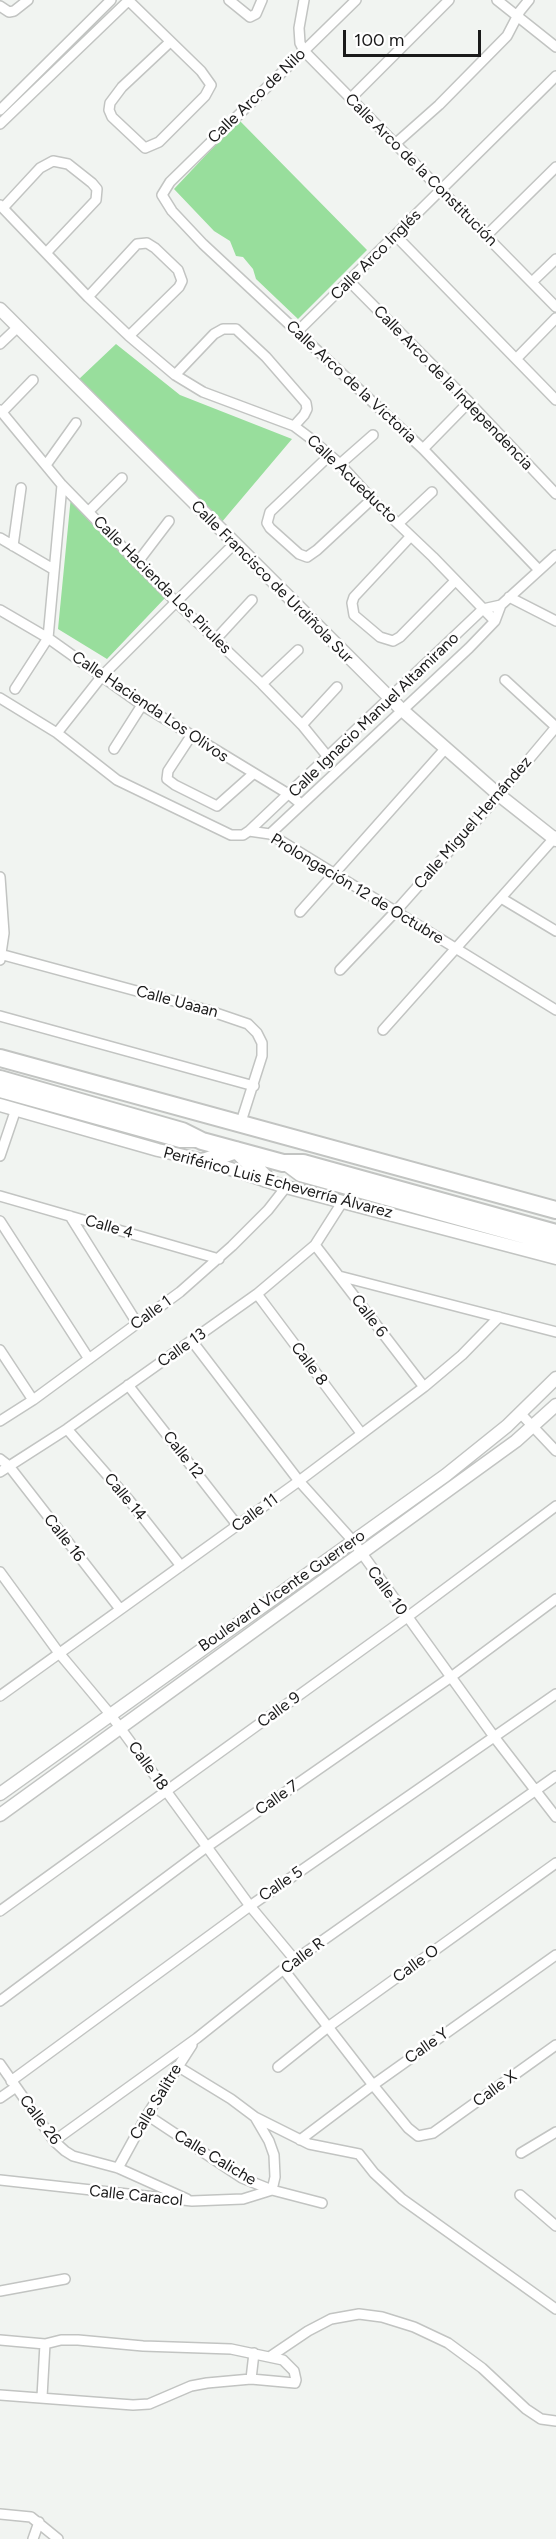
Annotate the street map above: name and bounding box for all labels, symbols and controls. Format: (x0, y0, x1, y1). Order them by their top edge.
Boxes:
scale bar (346, 18, 484, 56)
text: 100 m (354, 29, 404, 51)
street label: Calle Arco de Nilo (204, 44, 310, 148)
street label: Calle Arco de la Constitución (341, 90, 501, 250)
street label: Calle Arco Inglés (327, 206, 425, 304)
street label: Calle Arco de la Independencia (369, 302, 537, 474)
street label: Calle Arco de la Victoria (282, 317, 420, 447)
street label: Calle Acueducto (303, 431, 401, 527)
street label: Calle Francisco de Urdiñola Sur (187, 497, 357, 667)
street label: Calle Hacienda Los Pirules (89, 512, 235, 658)
street label: Calle Ignacio Manuel Altamirano (285, 628, 463, 802)
street label: Calle Hacienda Los Olivos (68, 647, 232, 767)
street label: Calle Miguel Hernández (410, 753, 536, 893)
street label: Prolongación 12 de Octubre (267, 830, 447, 948)
street label: Calle Uaaan (134, 982, 220, 1022)
street label: Periférico Luis Echeverría Álvarez (161, 1143, 395, 1223)
street label: Calle 4 (83, 1211, 135, 1243)
street label: Calle 6 (347, 1291, 391, 1341)
street label: Calle 1 (127, 1292, 175, 1334)
street label: Calle 13 (154, 1324, 210, 1372)
street label: Calle 8 (287, 1339, 331, 1389)
street label: Calle 12 (159, 1427, 207, 1483)
street label: Calle 14 (100, 1469, 150, 1525)
street label: Calle 11 (228, 1490, 282, 1536)
street label: Calle 16 (39, 1510, 89, 1566)
street label: Boulevard Vicente Guerrero (195, 1526, 369, 1656)
street label: Calle 10 (363, 1563, 411, 1619)
street label: Calle 9 (254, 1688, 304, 1732)
street label: Calle 18 (124, 1738, 172, 1794)
street label: Calle 7 (252, 1776, 302, 1820)
street label: Calle 5 (255, 1862, 307, 1906)
street label: Calle R (277, 1933, 329, 1979)
street label: Calle O (389, 1941, 443, 1987)
street label: Calle Y (401, 2024, 453, 2068)
street label: Calle Salitre (126, 2061, 186, 2143)
street label: Calle X (469, 2067, 521, 2111)
street label: Calle 26 (15, 2091, 65, 2149)
street label: Calle Caliche (170, 2126, 260, 2190)
street label: Calle Caracol (88, 2182, 184, 2210)

